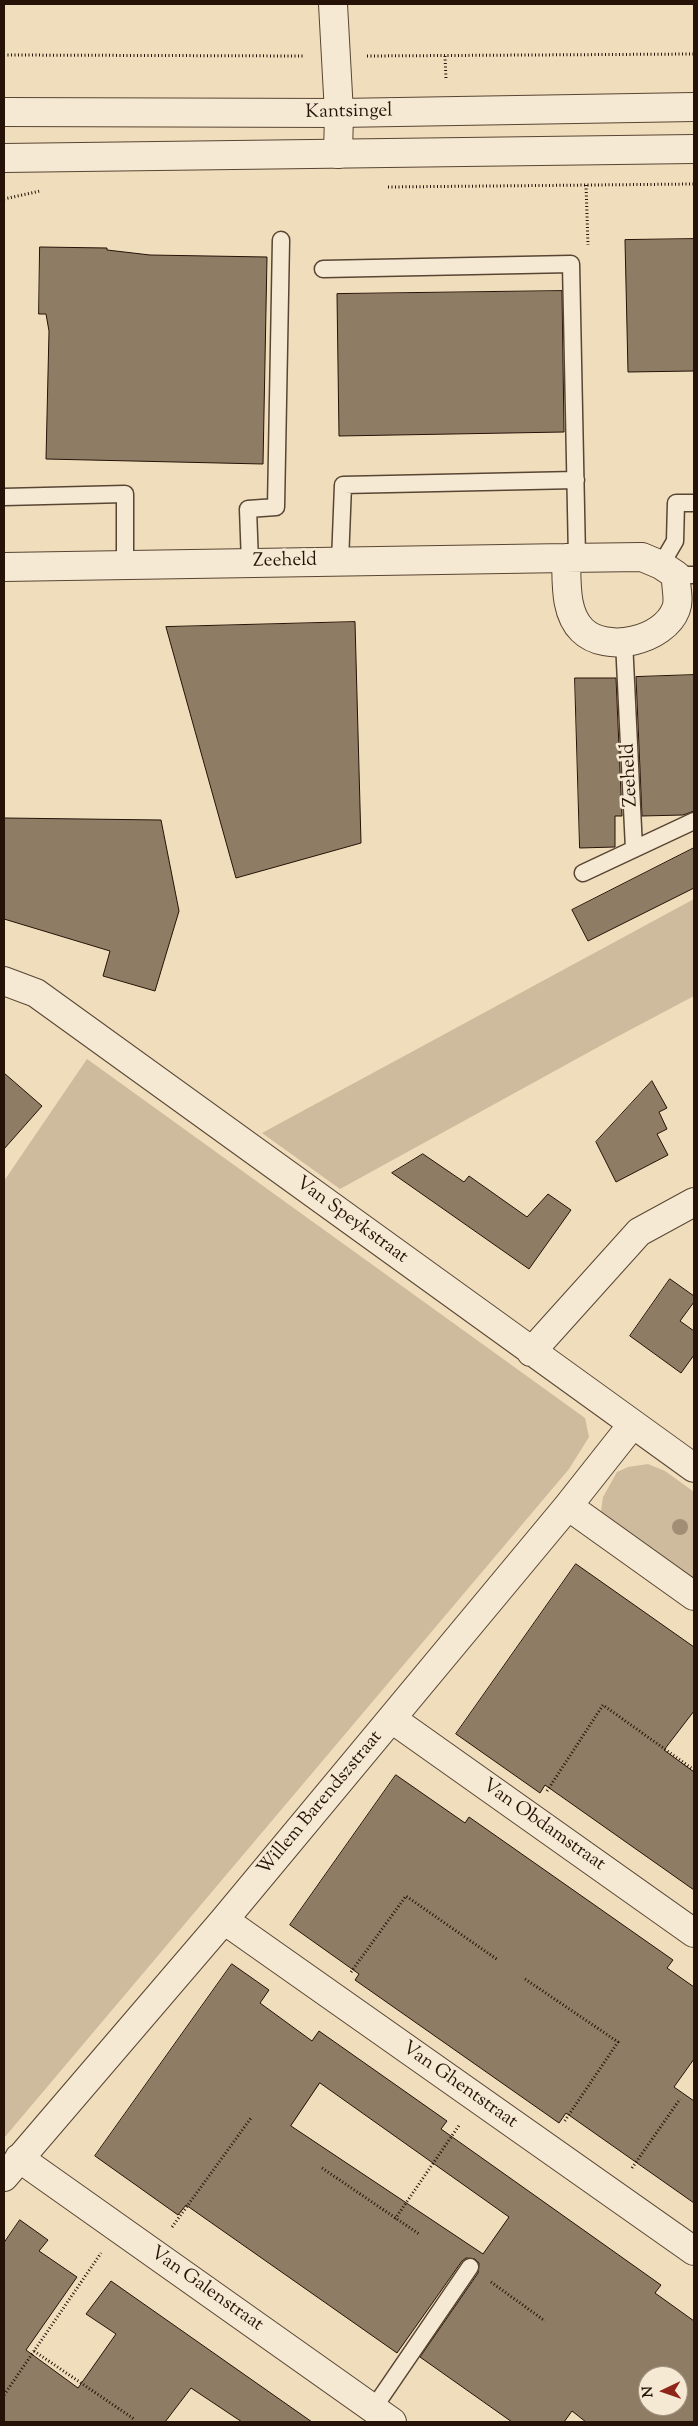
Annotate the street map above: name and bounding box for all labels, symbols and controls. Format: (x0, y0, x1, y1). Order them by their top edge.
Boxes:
street label: Kantsingel (305, 101, 393, 125)
street label: Zeeheld (253, 550, 317, 574)
street label: Zeeheld (618, 743, 644, 807)
street label: Van Speykstraat (290, 1173, 412, 1269)
street label: Willem Barendszstraat (254, 1727, 388, 1881)
street label: Van Obdamstraat (477, 1775, 609, 1877)
street label: Van Ghentstraat (397, 2038, 521, 2134)
street label: Van Galenstraat (145, 2243, 267, 2337)
north arrow (638, 2366, 688, 2416)
text: N (639, 2386, 659, 2398)

